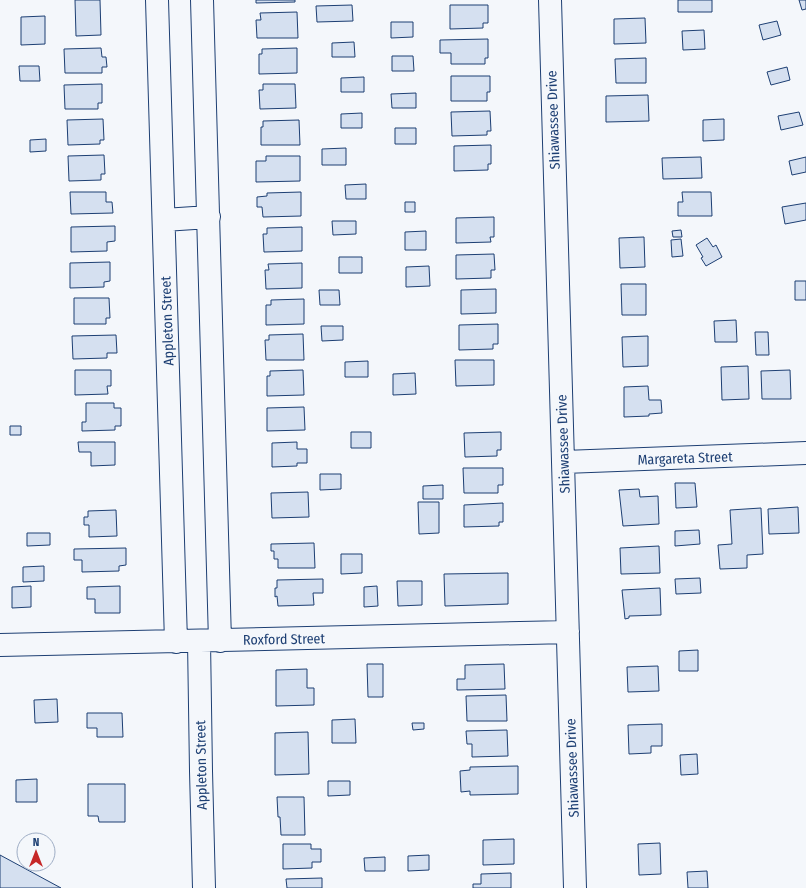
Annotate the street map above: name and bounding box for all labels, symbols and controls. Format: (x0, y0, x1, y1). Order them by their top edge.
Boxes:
street label: Shiawassee Drive (543, 70, 564, 170)
street label: Appleton Street (157, 275, 178, 366)
street label: Shiawassee Drive (553, 394, 574, 494)
street label: Margareta Street (637, 448, 733, 469)
street label: Roxford Street (243, 630, 326, 649)
street label: Shiawassee Drive (562, 718, 583, 818)
street label: Appleton Street (192, 720, 211, 810)
north arrow (16, 832, 56, 872)
text: N (33, 836, 39, 849)

